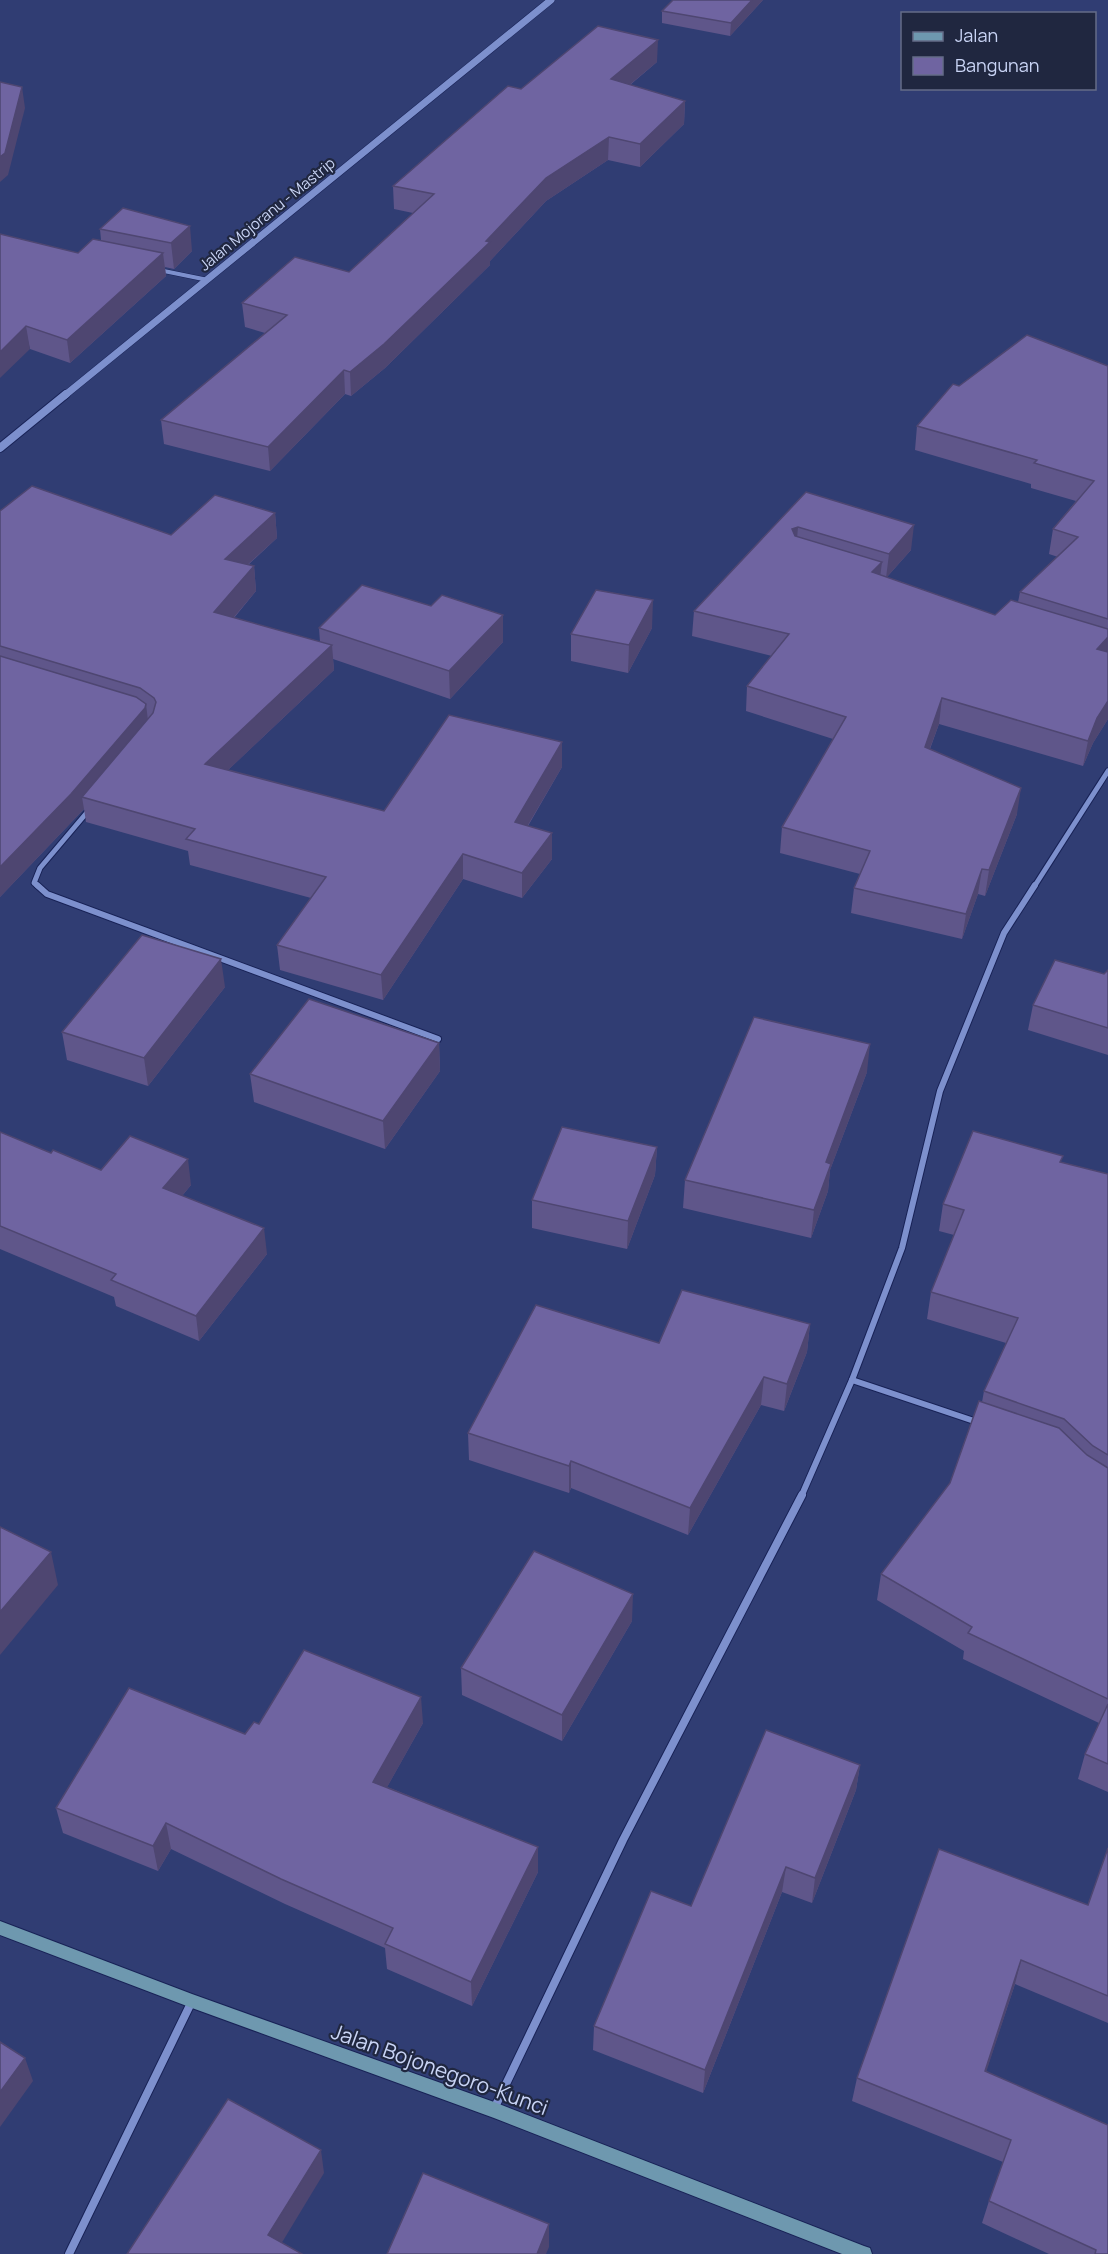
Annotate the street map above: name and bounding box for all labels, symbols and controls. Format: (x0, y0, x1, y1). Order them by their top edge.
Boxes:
legend (901, 12, 1096, 90)
text: Jalan (955, 23, 998, 47)
text: Bangunan (955, 53, 1039, 77)
street label: Jalan Mojoranu - Mastrip (195, 152, 339, 275)
street label: Jalan Bojonegoro-Kunci (328, 2017, 552, 2121)

